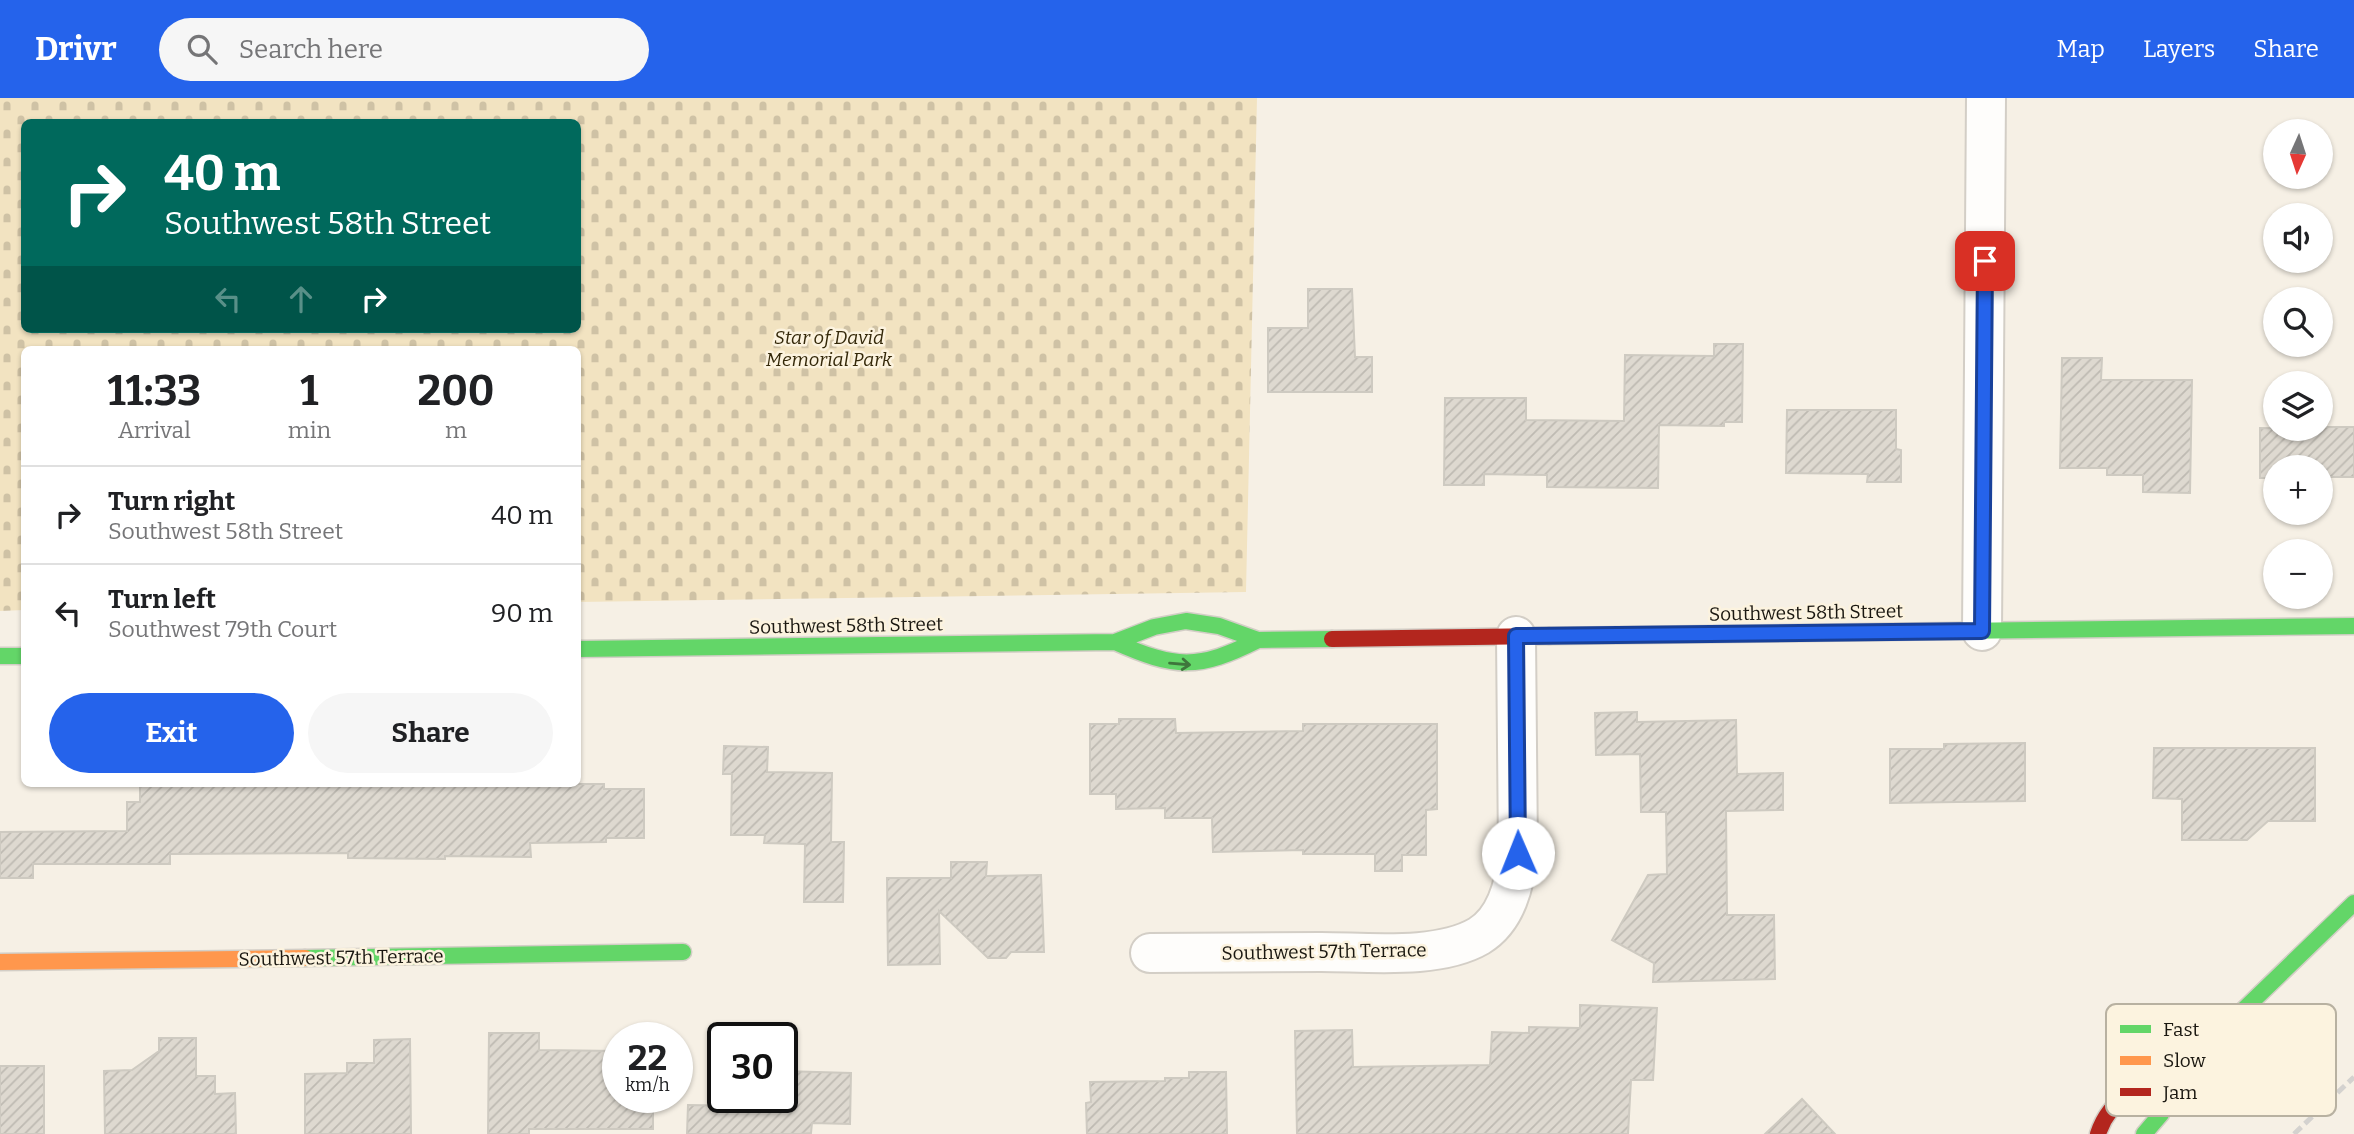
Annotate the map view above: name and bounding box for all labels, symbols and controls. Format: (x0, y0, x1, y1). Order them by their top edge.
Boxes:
search box (159, 18, 649, 81)
text: Drivr (35, 29, 117, 69)
icon: search (183, 30, 221, 68)
text: Search here (239, 34, 383, 65)
text: Map (2057, 35, 2105, 63)
text: Layers (2143, 35, 2215, 63)
text: Share (2253, 35, 2319, 63)
north arrow (2263, 119, 2333, 189)
map controls (2263, 119, 2333, 609)
text: 40 m (164, 144, 281, 203)
icon: right (49, 147, 140, 238)
button: sound (2263, 203, 2333, 273)
text: Southwest 58th Street (164, 204, 491, 242)
pin (1955, 231, 2015, 291)
icon: arrive (1966, 242, 2004, 280)
icon: left (209, 280, 247, 318)
icon: ahead (282, 280, 320, 318)
icon: right (355, 280, 393, 318)
button: search (2263, 287, 2333, 357)
park label: Star of David Memorial Park (766, 326, 893, 371)
text: 11:33 (107, 366, 201, 416)
text: 1 (300, 366, 318, 416)
text: 200 (418, 366, 495, 416)
button: layers (2263, 371, 2333, 441)
text: Arrival (118, 416, 191, 444)
text: min (288, 416, 331, 444)
text: m (445, 416, 467, 444)
button: + (2263, 455, 2333, 525)
text: Turn right (108, 486, 235, 517)
icon: right (49, 496, 87, 534)
text: 40 m (491, 500, 553, 531)
text: Southwest 58th Street (108, 517, 343, 545)
button: − (2263, 539, 2333, 609)
text: Turn left (108, 584, 216, 615)
icon: left (49, 594, 87, 632)
text: 90 m (491, 598, 553, 629)
street label: Southwest 58th Street (1709, 599, 1903, 626)
street label: Southwest 58th Street (749, 612, 943, 639)
text: Southwest 79th Court (108, 615, 337, 643)
one-way arrow (1168, 658, 1190, 671)
button: Exit (49, 693, 294, 773)
button: Share (308, 693, 553, 773)
position arrow (1481, 816, 1555, 890)
street label: Southwest 57th Terrace (1221, 938, 1427, 965)
street label: Southwest 57th Terrace (238, 944, 444, 971)
legend (2106, 1004, 2336, 1116)
text: Fast (2163, 1018, 2200, 1041)
speed limit sign: 30 (707, 1022, 798, 1113)
text: 22 (628, 1037, 667, 1079)
text: Slow (2163, 1049, 2206, 1072)
text: km/h (625, 1074, 670, 1096)
text: Jam (2162, 1081, 2197, 1104)

